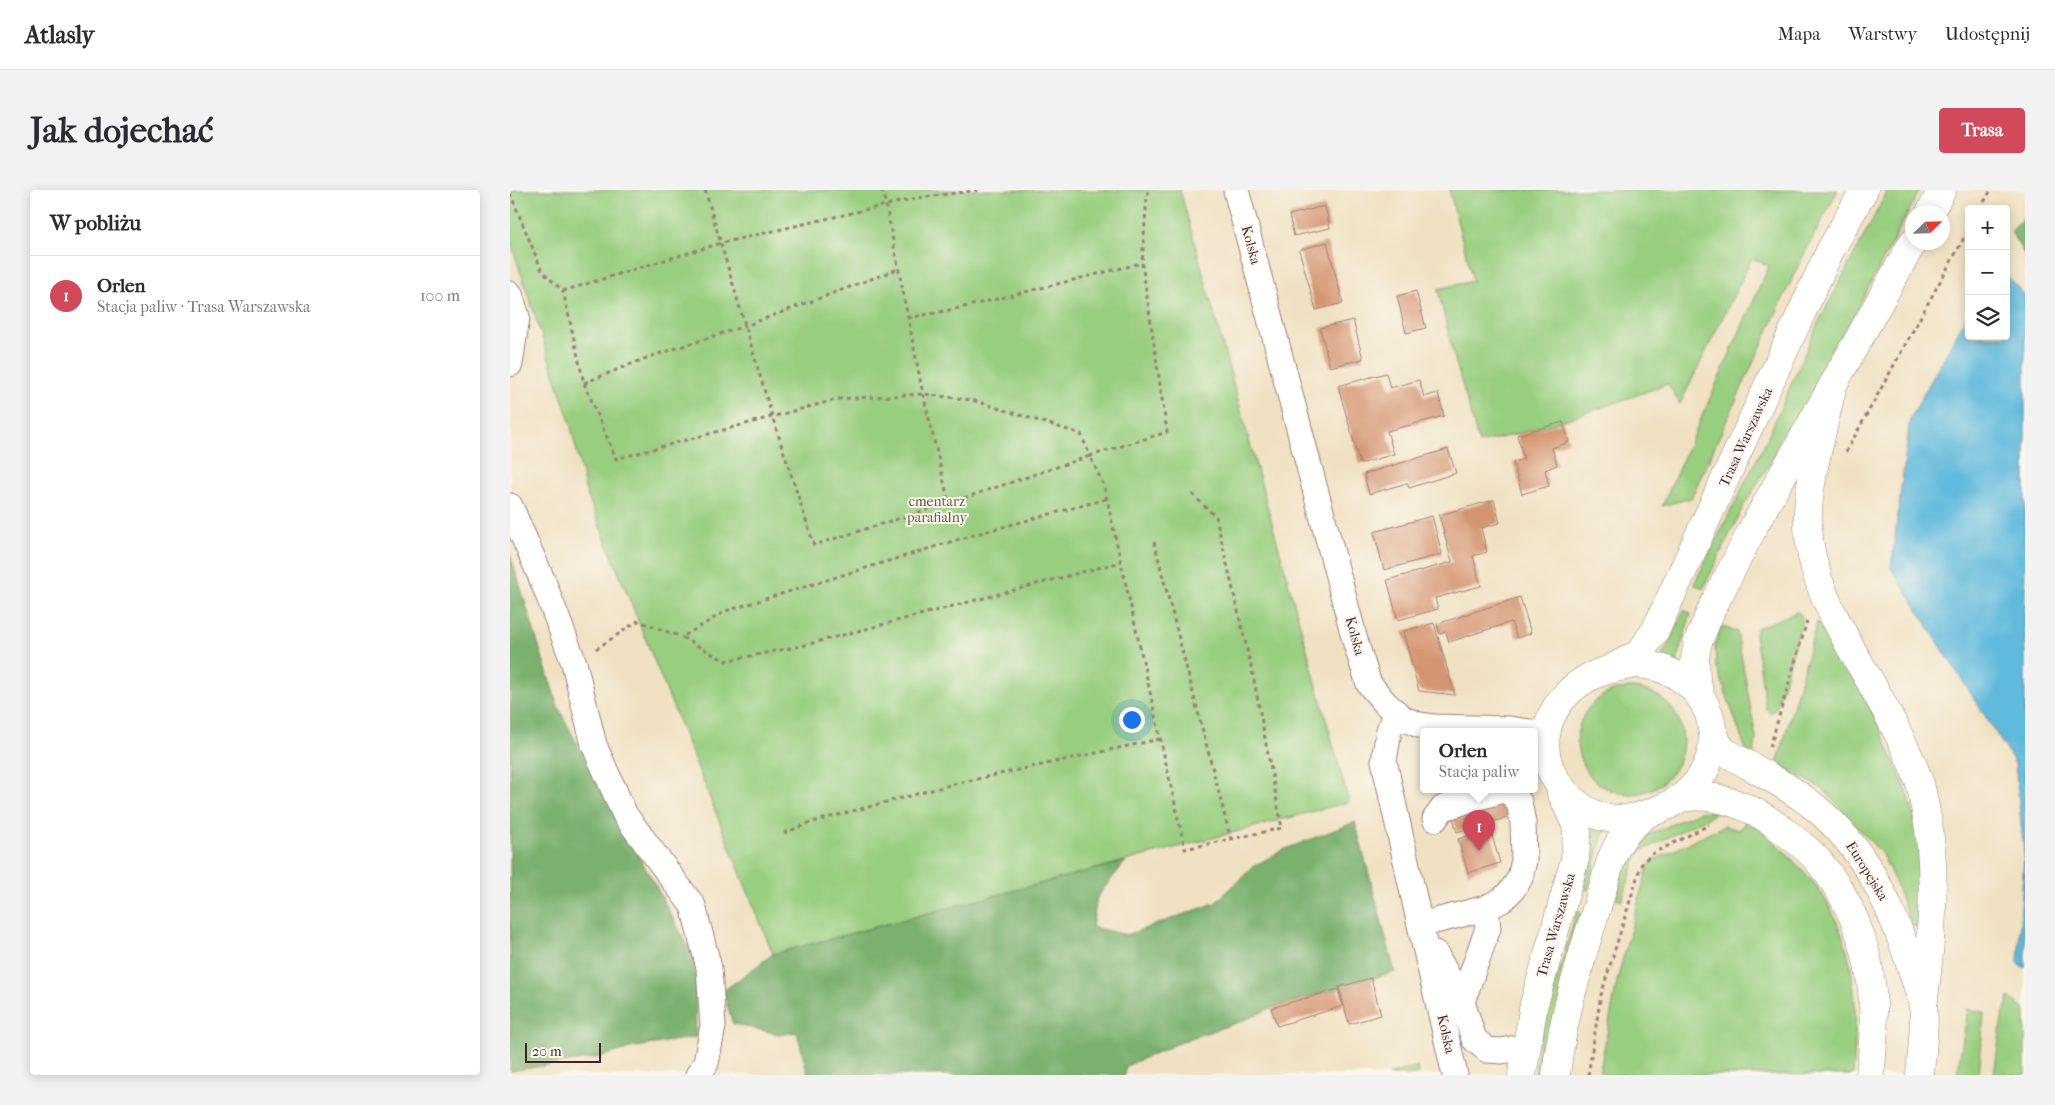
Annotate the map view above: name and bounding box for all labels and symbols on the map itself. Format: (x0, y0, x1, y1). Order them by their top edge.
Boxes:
north arrow (1905, 205, 1950, 250)
street label: Kolska (1238, 224, 1264, 267)
street label: Trasa Warszawska (1716, 384, 1777, 489)
park label: cmentarz parafialny (906, 493, 967, 526)
street label: Kolska (1342, 615, 1368, 658)
your location (1119, 707, 1145, 733)
pin: 1 (1463, 810, 1495, 851)
street label: Europejska (1842, 838, 1892, 904)
street label: Trasa Warszawska (1533, 870, 1579, 979)
street label: Kolska (1433, 1013, 1459, 1056)
scale bar (525, 1040, 601, 1063)

